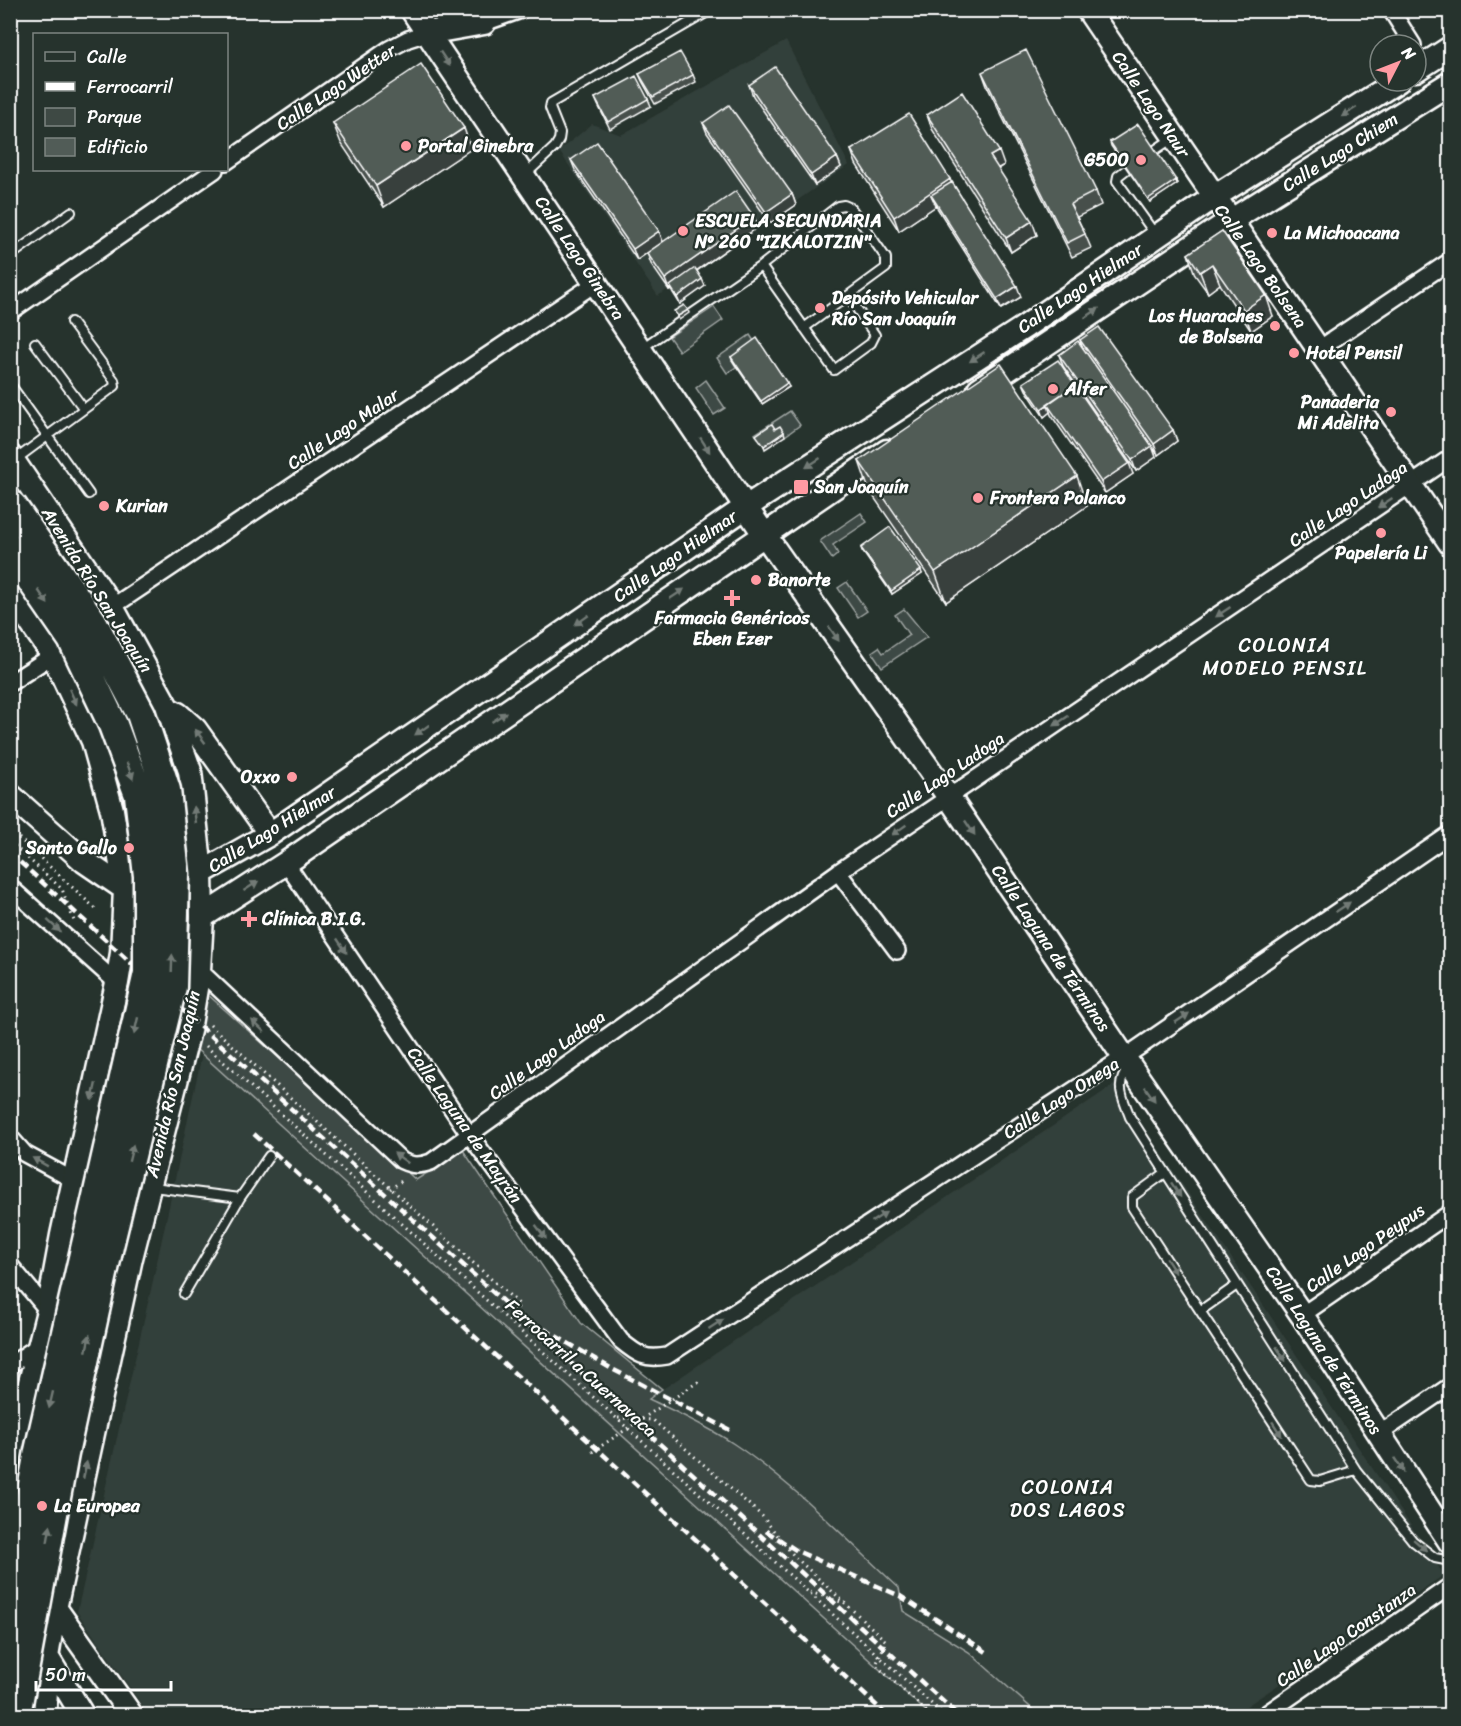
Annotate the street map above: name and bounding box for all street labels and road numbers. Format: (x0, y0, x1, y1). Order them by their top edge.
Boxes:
street label: Calle Lago Wetter (269, 34, 404, 139)
street label: Calle Lago Naur (1103, 44, 1200, 165)
street label: Calle Lago Chiem (1275, 103, 1405, 201)
street label: Calle Lago Ginebra (526, 189, 634, 327)
street label: Calle Lago Bolsena (1206, 197, 1316, 335)
street label: Calle Lago Hielmar (1010, 233, 1151, 342)
street label: Calle Lago Malar (280, 379, 407, 479)
street label: Calle Lago Ladoga (1282, 452, 1414, 556)
street label: Avenida Río San Joaquín (32, 500, 161, 680)
street label: Calle Lago Hielmar (606, 500, 745, 611)
street label: Calle Lago Ladoga (879, 723, 1011, 827)
street label: Calle Lago Hielmar (201, 776, 344, 881)
street label: Calle Laguna de Términos (983, 857, 1120, 1039)
street label: Avenida Río San Joaquín (136, 987, 210, 1182)
street label: Calle Lago Ladoga (482, 1001, 612, 1109)
street label: Calle Laguna de Mayrán (399, 1040, 532, 1211)
street label: Calle Lago Onega (996, 1048, 1126, 1148)
street label: Calle Lago Peypus (1298, 1194, 1432, 1301)
street label: Calle Laguna de Términos (1257, 1259, 1391, 1442)
street label: Ferrocarril a Cuernavaca (497, 1291, 665, 1445)
street label: Calle Lago Constanza (1269, 1574, 1423, 1696)

